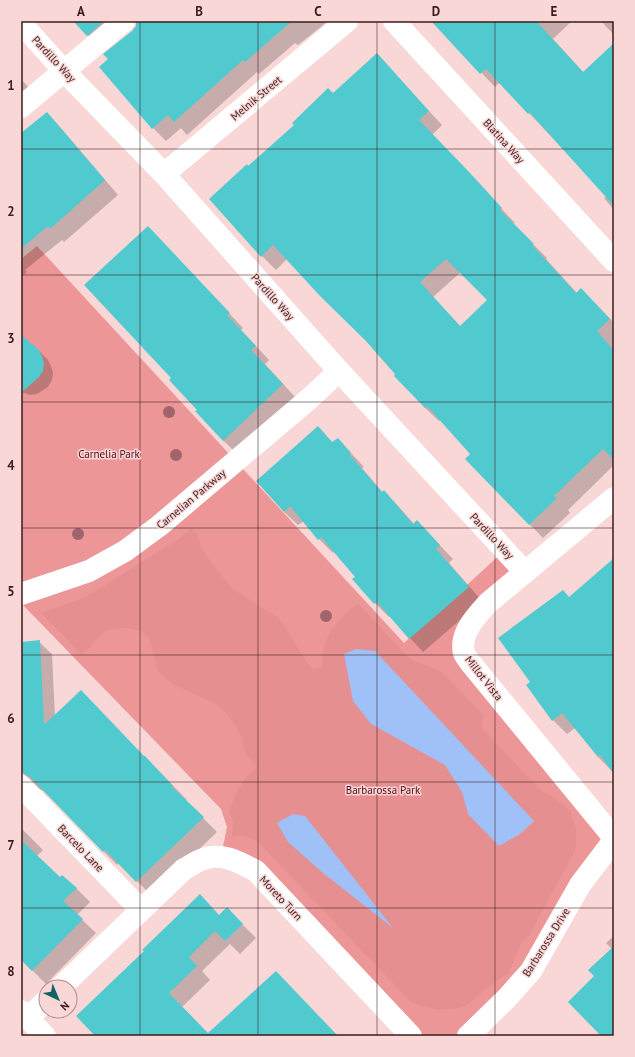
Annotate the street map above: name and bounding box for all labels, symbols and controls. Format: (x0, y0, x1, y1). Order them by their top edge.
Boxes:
text: A (77, 3, 85, 20)
text: B (195, 3, 203, 20)
text: C (314, 3, 322, 20)
text: D (432, 3, 440, 20)
text: E (551, 3, 558, 20)
street label: Pardillo Way (29, 33, 80, 86)
street label: Melnik Street (228, 72, 285, 123)
text: 1 (7, 77, 15, 94)
street label: Blatina Way (480, 116, 528, 167)
text: 2 (7, 203, 15, 220)
street label: Pardillo Way (248, 271, 298, 324)
text: 3 (7, 330, 15, 347)
park label: Carnelia Park (78, 447, 141, 461)
text: 4 (7, 457, 15, 474)
street label: Carnelian Parkway (153, 465, 229, 532)
street label: Pardillo Way (467, 510, 518, 563)
text: 5 (7, 583, 15, 600)
street label: Millot Vista (462, 653, 506, 703)
text: 6 (7, 710, 15, 727)
park label: Barbarossa Park (346, 783, 421, 797)
street label: Barcelo Lane (55, 821, 107, 875)
text: 7 (7, 837, 15, 854)
street label: Moreto Turn (257, 873, 305, 923)
street label: Barbarossa Drive (519, 904, 573, 979)
text: 8 (7, 963, 15, 980)
north arrow (38, 979, 78, 1019)
text: N (57, 999, 72, 1014)

